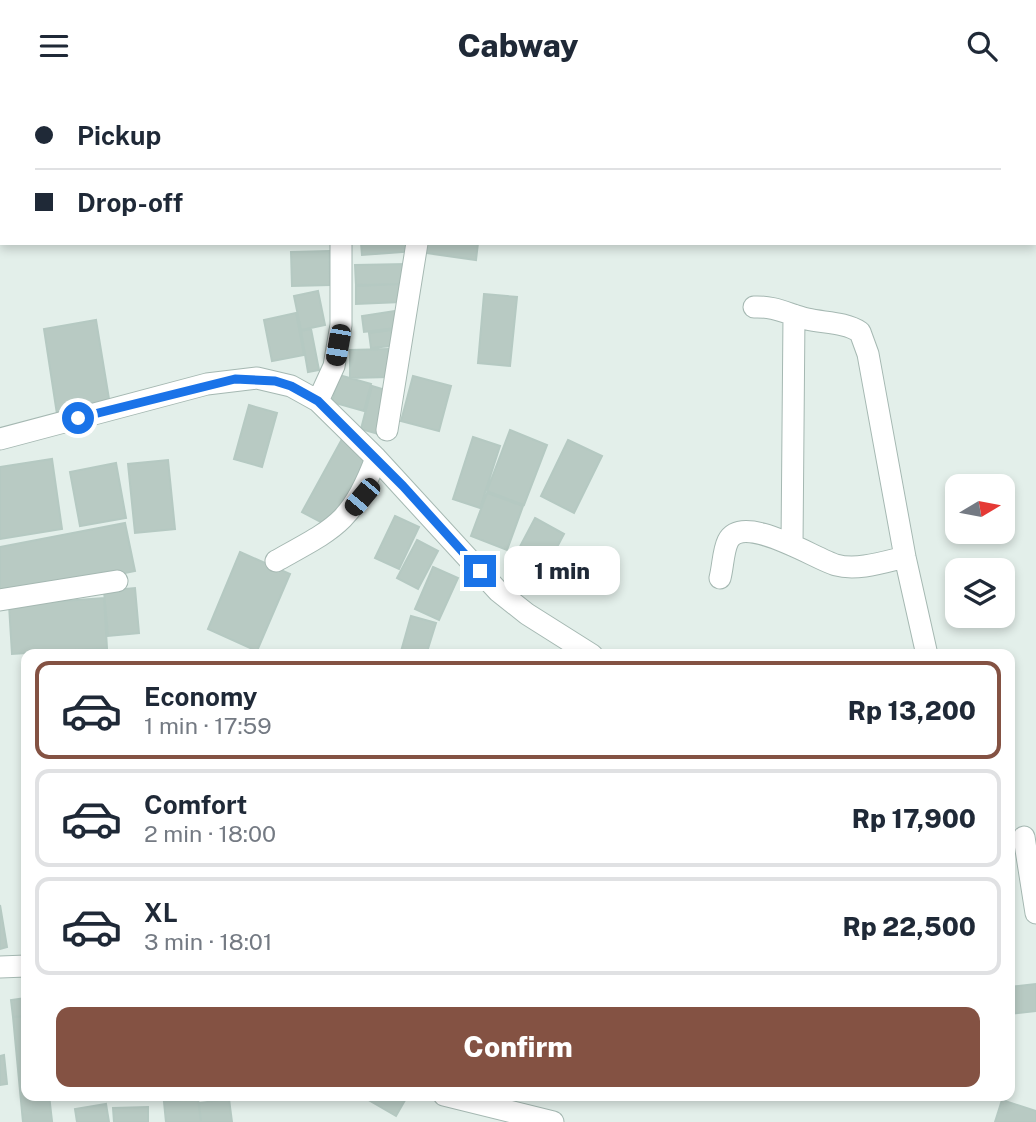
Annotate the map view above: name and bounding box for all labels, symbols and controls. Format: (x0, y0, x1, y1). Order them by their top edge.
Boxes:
icon: menu (35, 27, 73, 65)
text: Cabway (457, 27, 579, 64)
icon: search (963, 27, 1001, 65)
text: Pickup (77, 120, 161, 151)
text: Drop-off (77, 187, 183, 218)
car (325, 322, 352, 368)
route start (62, 402, 94, 434)
car (341, 474, 384, 520)
north arrow (945, 474, 1015, 544)
map controls (945, 474, 1015, 628)
callout: 1 min (504, 547, 620, 595)
route end (464, 555, 496, 587)
text: 1 min (534, 557, 590, 584)
button: layers (945, 558, 1015, 628)
icon: car (60, 679, 123, 742)
text: Economy (144, 681, 257, 712)
text: Rp 13,200 (848, 695, 976, 726)
text: 1 min · 17:59 (144, 712, 272, 739)
icon: car (60, 787, 123, 850)
text: Comfort (144, 789, 247, 820)
text: Rp 17,900 (852, 803, 976, 834)
text: 2 min · 18:00 (144, 820, 276, 847)
icon: car (60, 895, 123, 958)
text: XL (144, 897, 178, 928)
text: Rp 22,500 (842, 911, 976, 942)
text: 3 min · 18:01 (144, 928, 272, 955)
button: Confirm (56, 1007, 980, 1087)

